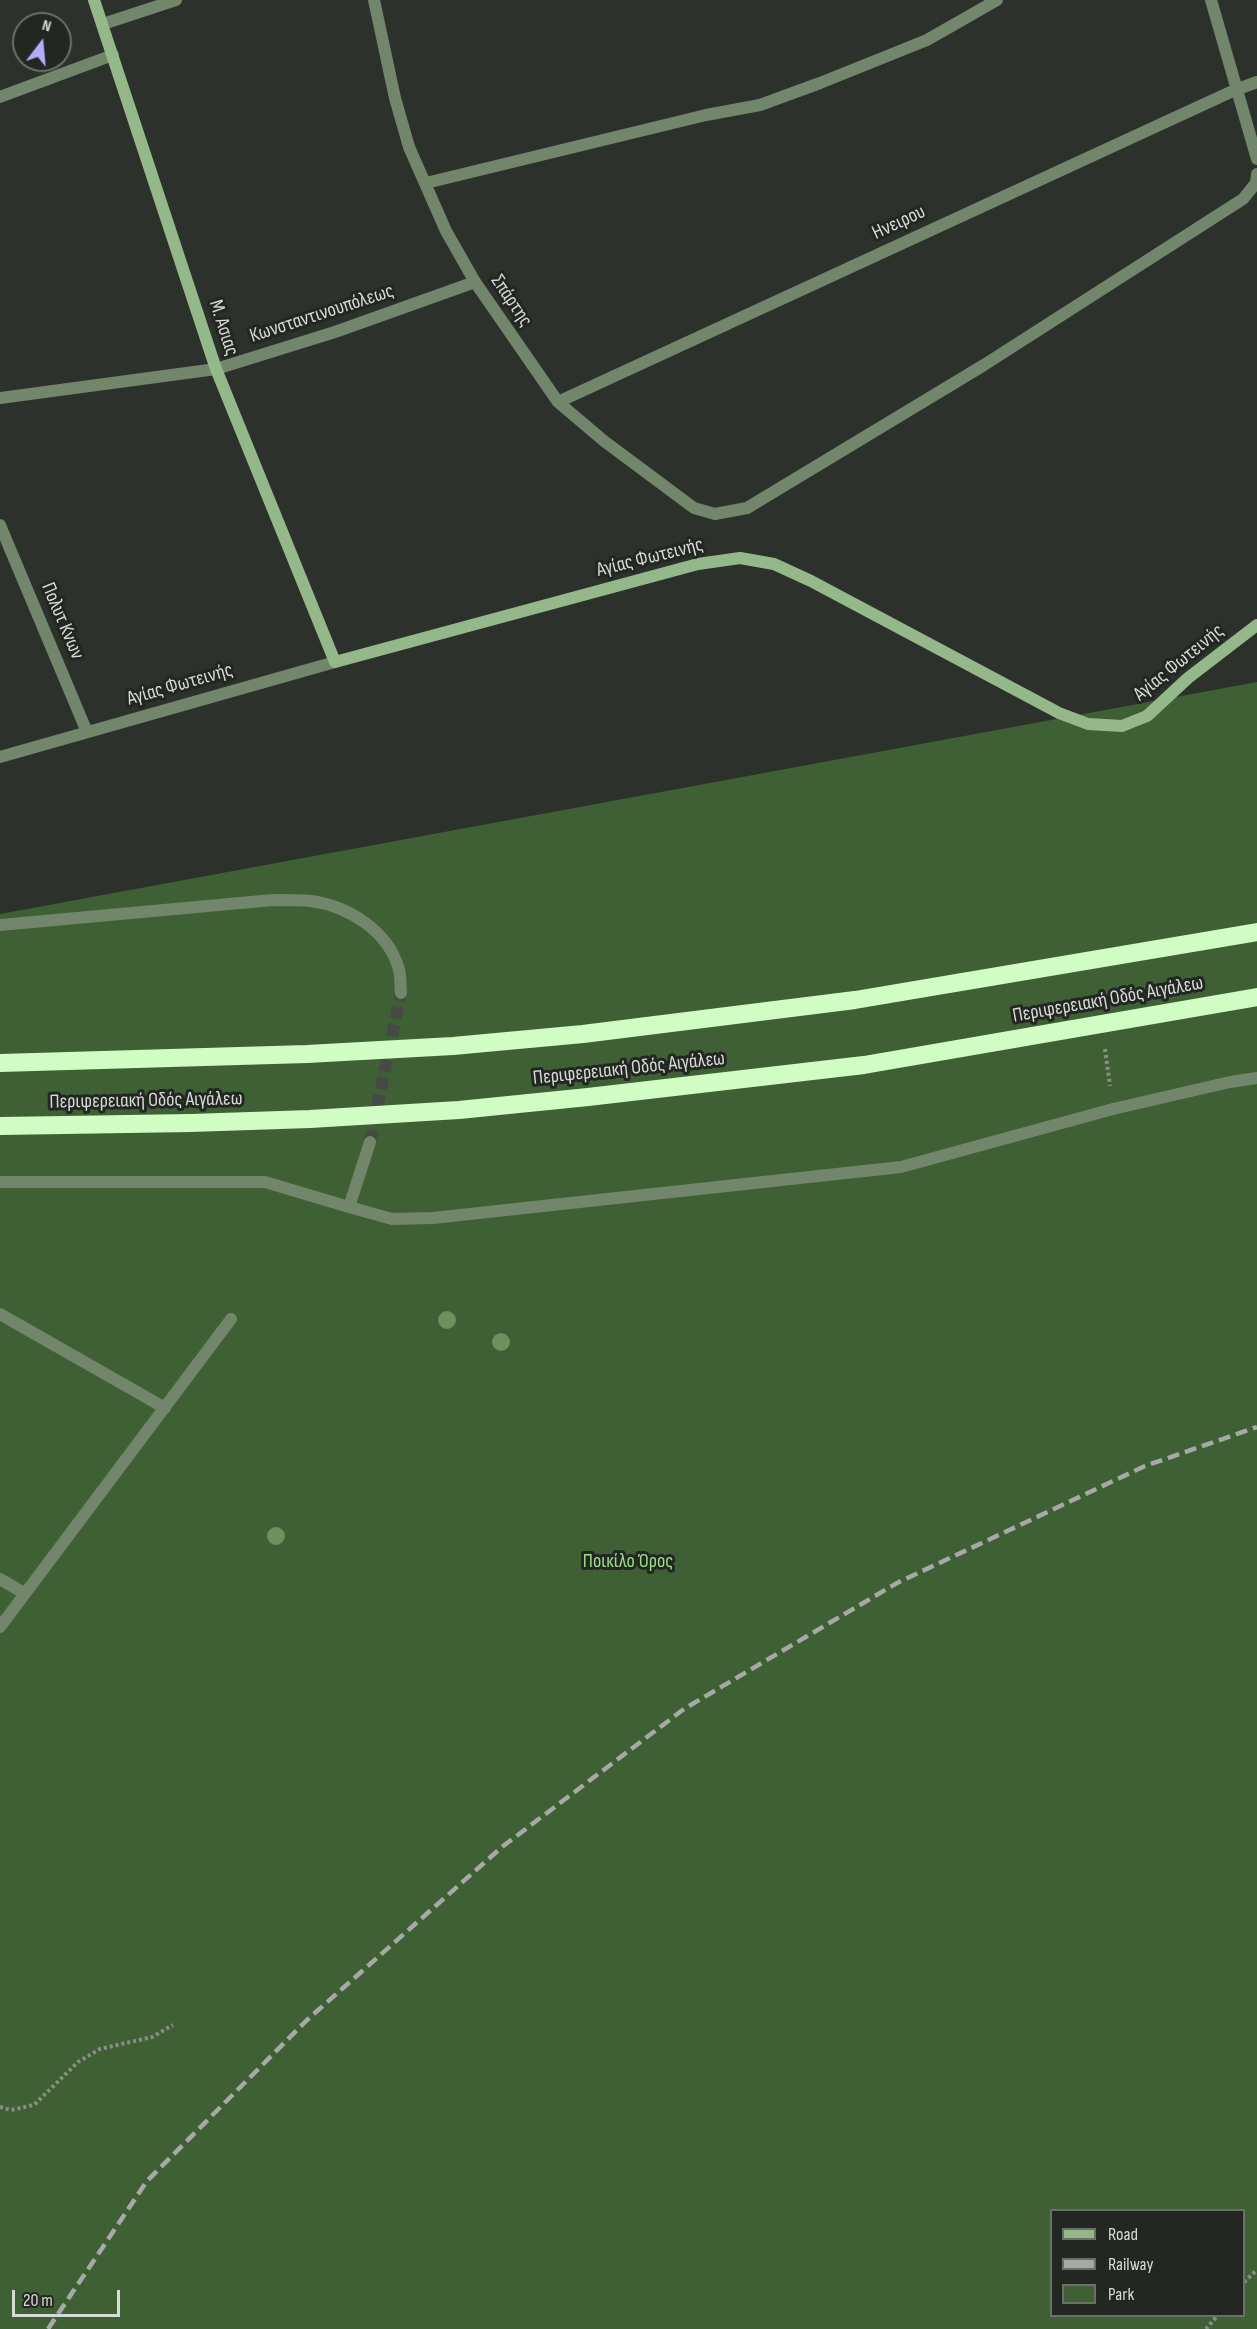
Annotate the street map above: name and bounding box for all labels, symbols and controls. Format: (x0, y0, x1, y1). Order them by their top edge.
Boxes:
north arrow (12, 12, 72, 72)
text: N (40, 16, 53, 36)
street label: Ηνειρου (869, 200, 929, 246)
street label: Σπάρτης (485, 270, 537, 332)
street label: Κωνσταντινουπόλεως (247, 279, 397, 349)
street label: Μ. Ασιας (203, 297, 243, 359)
street label: Αγίας Φωτεινής (594, 533, 706, 583)
street label: Πολυτ Κνων (35, 579, 89, 663)
street label: Αγίας Φωτεινής (1129, 619, 1229, 707)
street label: Αγίας Φωτεινής (124, 658, 236, 712)
street label: Περιφερειακή Οδός Αιγάλεω (1011, 971, 1205, 1029)
street label: Περιφερειακή Οδός Αιγάλεω (532, 1047, 726, 1091)
street label: Περιφερειακή Οδός Αιγάλεω (49, 1087, 243, 1115)
park label: Ποικίλο Όρος (583, 1550, 673, 1574)
legend (1050, 2209, 1245, 2317)
text: Road (1108, 2224, 1138, 2245)
text: Railway (1108, 2254, 1153, 2275)
scale bar (15, 2278, 123, 2316)
text: Park (1108, 2284, 1134, 2305)
text: 20 m (23, 2290, 53, 2311)

